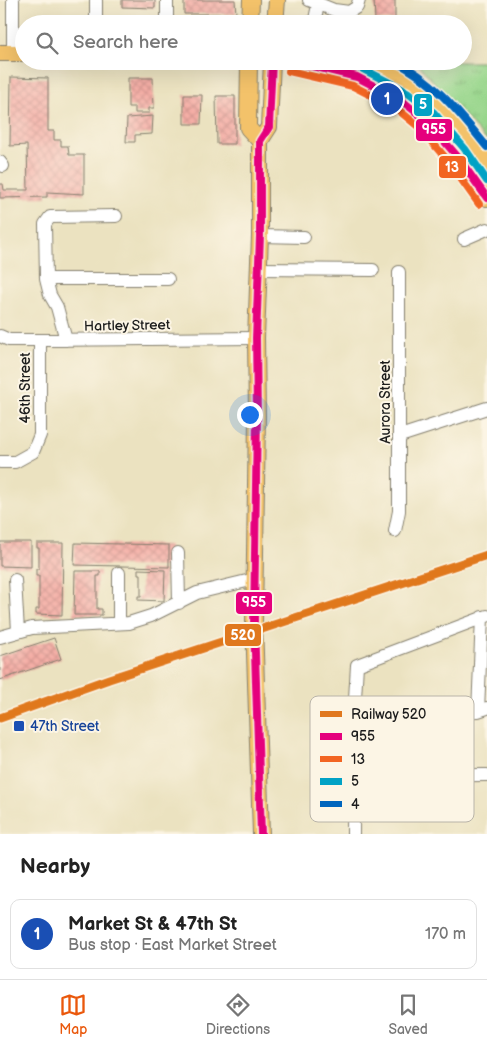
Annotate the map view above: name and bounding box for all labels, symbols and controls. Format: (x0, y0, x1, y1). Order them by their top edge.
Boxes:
search box (15, 15, 472, 70)
icon: search (33, 29, 61, 57)
text: Search here (73, 31, 178, 54)
pin: 1 (371, 80, 403, 118)
line badge: 5 (413, 93, 433, 117)
text: 5 (419, 96, 427, 113)
line badge: 955 (415, 118, 453, 142)
text: 955 (422, 121, 446, 138)
line badge: 13 (438, 155, 467, 179)
text: 13 (445, 159, 459, 176)
street label: Hartley Street (84, 316, 171, 335)
street label: 46th Street (17, 352, 34, 424)
street label: Aurora Street (377, 360, 394, 444)
your location (237, 402, 263, 428)
line badge: 955 (235, 591, 273, 615)
text: 955 (242, 594, 266, 611)
line badge: 520 (224, 623, 262, 647)
text: 520 (231, 627, 256, 644)
legend (310, 696, 474, 822)
text: Railway 520 (351, 706, 426, 723)
place label: 47th Street (30, 718, 100, 735)
marker: 47th Street (12, 719, 26, 733)
text: 955 (351, 728, 375, 745)
text: 13 (351, 751, 365, 768)
text: 5 (351, 773, 359, 790)
text: 4 (351, 796, 360, 813)
text: Nearby (20, 854, 90, 879)
text: Market St & 47th St (68, 913, 237, 936)
text: 1 (34, 925, 40, 944)
text: 170 m (425, 925, 466, 944)
text: Bus stop · East Market Street (68, 936, 277, 955)
tab: Map (59, 991, 87, 1038)
tab: Directions (206, 991, 270, 1038)
tab: Saved (388, 991, 428, 1038)

